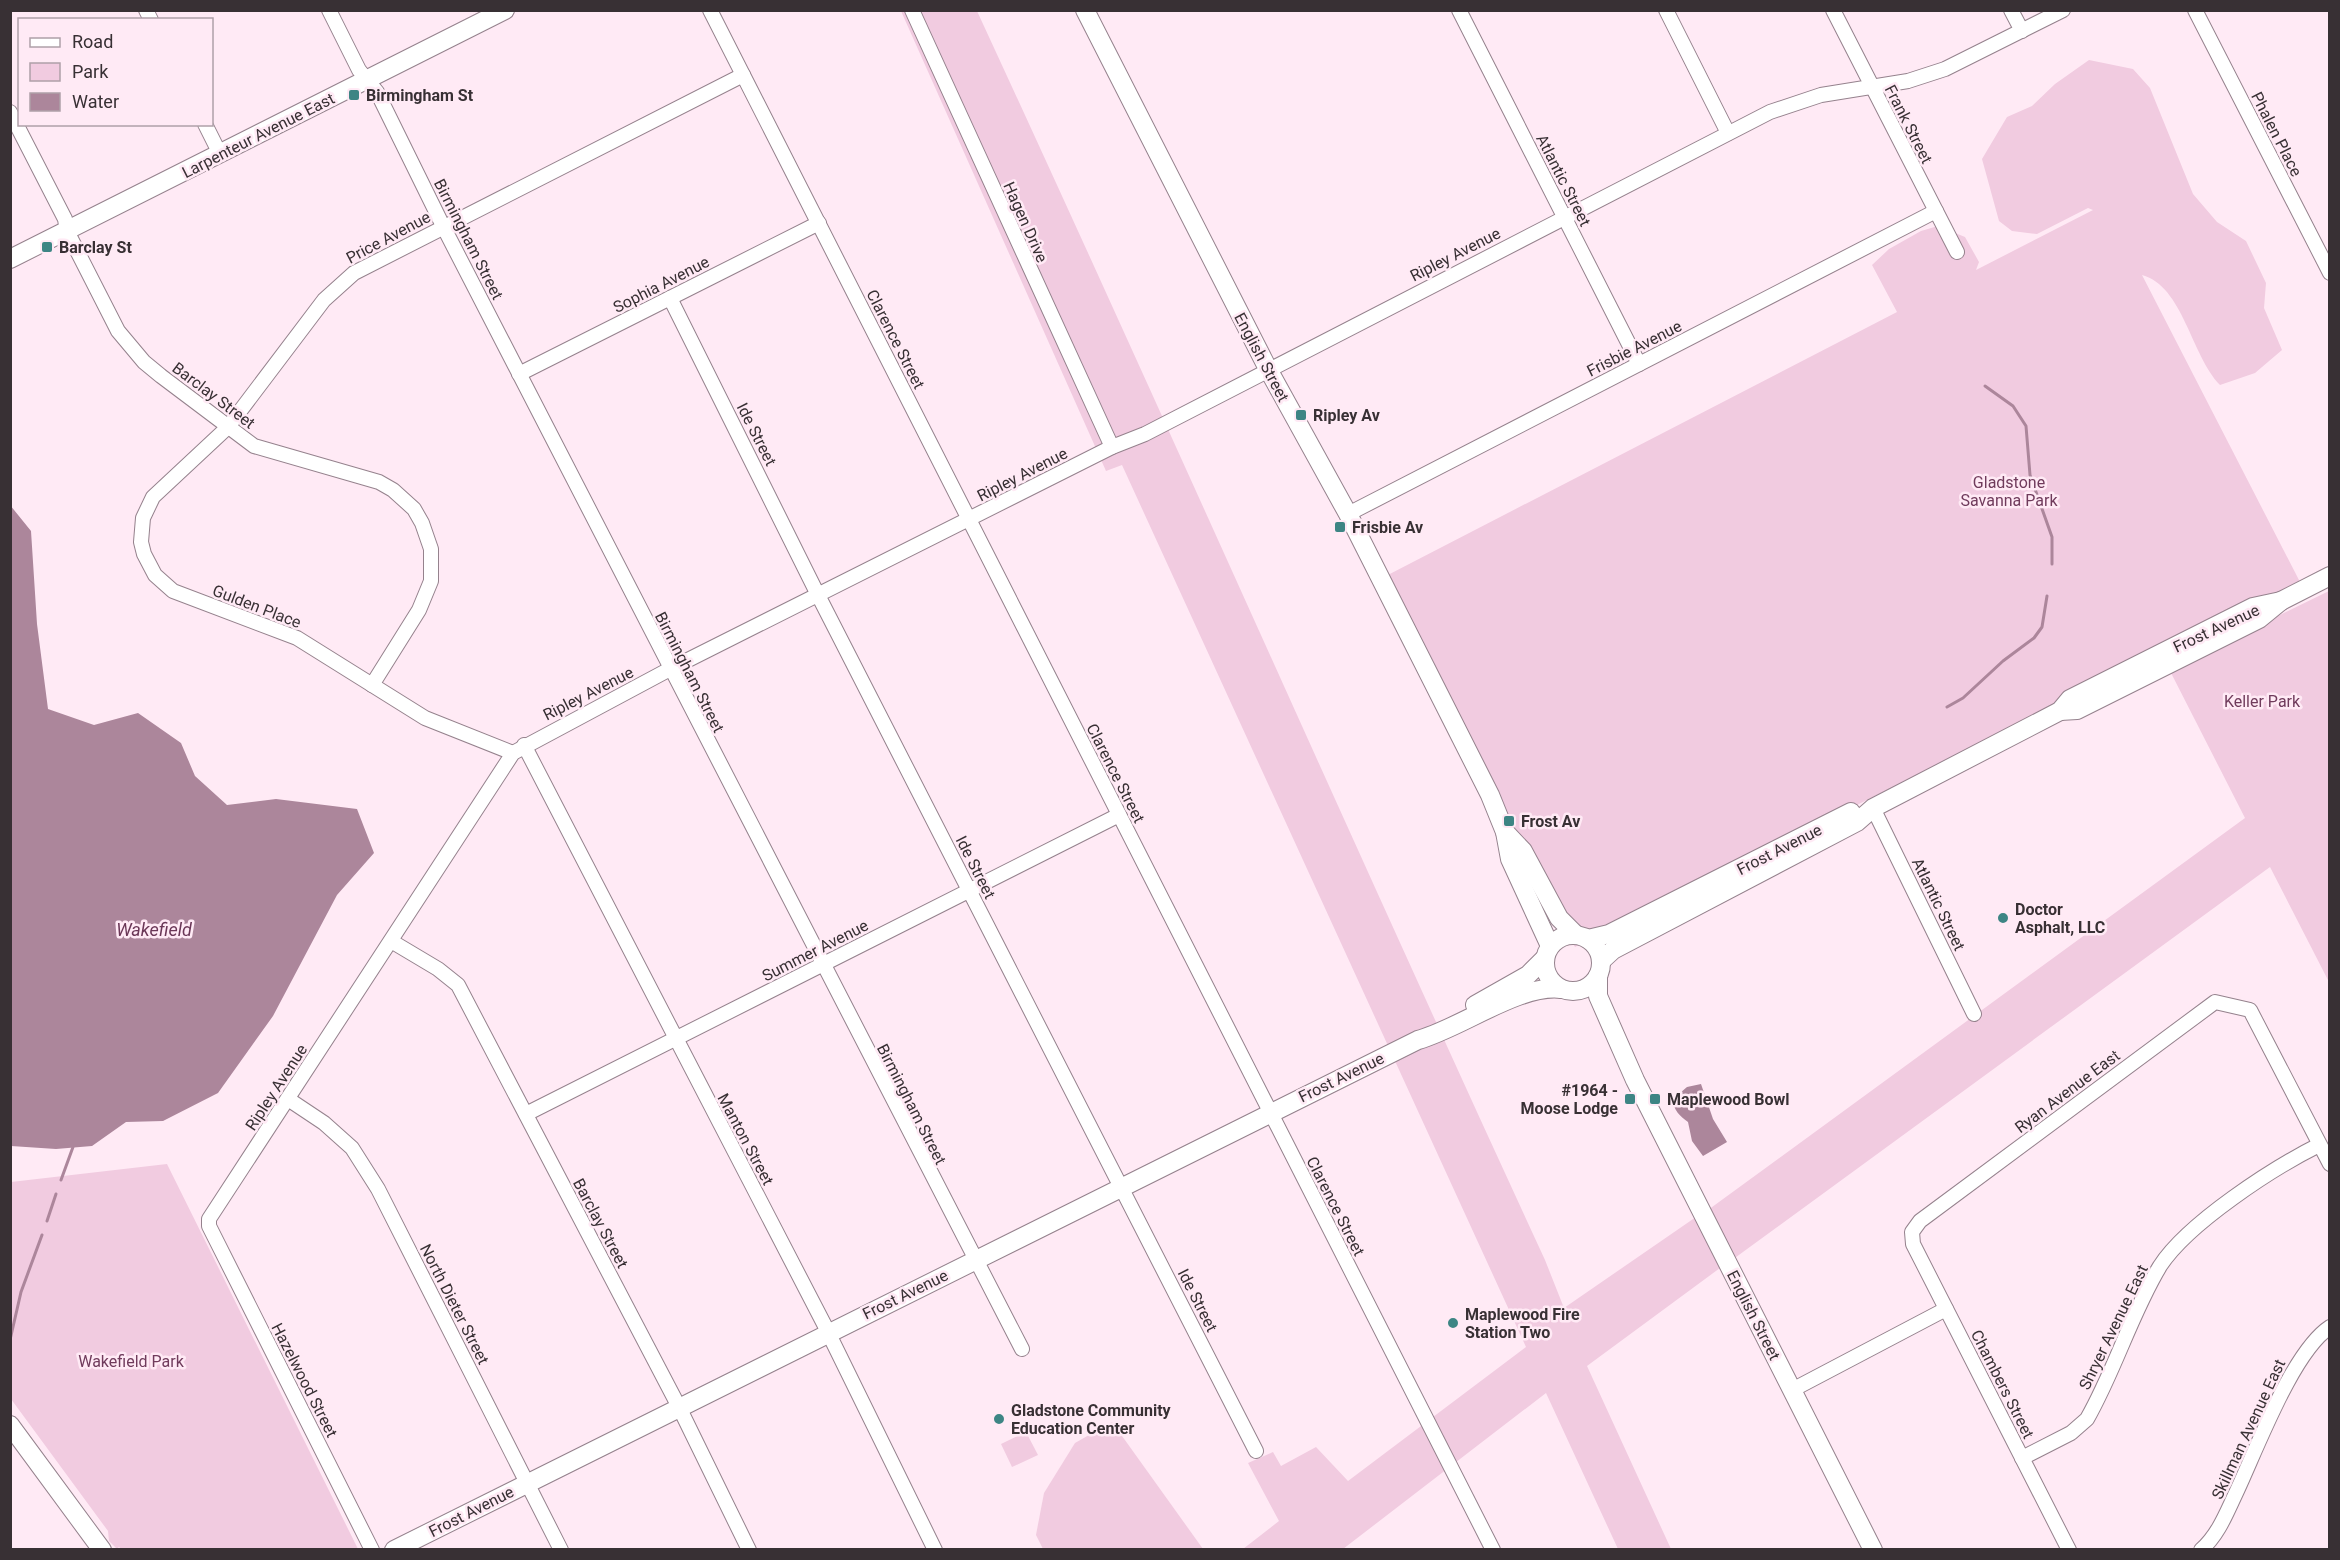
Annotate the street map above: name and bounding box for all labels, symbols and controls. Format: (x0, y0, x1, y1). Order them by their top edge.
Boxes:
legend (18, 18, 213, 126)
text: Road (72, 31, 113, 52)
text: Park (72, 61, 109, 82)
street label: Frank Street (1881, 82, 1936, 167)
place label: Birmingham St (366, 86, 474, 105)
marker: Birmingham St (347, 88, 361, 102)
street label: Larpenteur Avenue East (179, 89, 338, 182)
street label: Phalen Place (2247, 89, 2306, 180)
text: Water (72, 91, 119, 112)
street label: Atlantic Street (1532, 131, 1595, 229)
street label: Birmingham Street (430, 176, 507, 303)
street label: Hagen Drive (999, 179, 1052, 266)
street label: Price Avenue (343, 207, 434, 268)
street label: Ripley Avenue (1407, 224, 1504, 285)
place label: Barclay St (59, 238, 132, 257)
marker: Barclay St (40, 240, 54, 254)
street label: Sophia Avenue (610, 252, 712, 317)
street label: Clarence Street (862, 287, 929, 392)
street label: English Street (1230, 310, 1293, 405)
street label: Frisbie Avenue (1584, 316, 1685, 380)
street label: Barclay Street (169, 358, 259, 433)
street label: Ide Street (733, 400, 780, 469)
place label: Ripley Av (1313, 406, 1380, 425)
marker: Ripley Av (1294, 408, 1308, 422)
street label: Ripley Avenue (974, 444, 1071, 505)
park label: Gladstone Savanna Park (1960, 473, 2058, 510)
place label: Frisbie Av (1352, 518, 1423, 537)
marker: Frisbie Av (1333, 520, 1347, 534)
street label: Gulden Place (210, 581, 304, 632)
street label: Frost Avenue (2170, 600, 2262, 657)
street label: Birmingham Street (651, 609, 728, 736)
street label: Ripley Avenue (540, 663, 637, 724)
park label: Keller Park (2224, 692, 2301, 711)
street label: Clarence Street (1082, 721, 1149, 826)
place label: Frost Av (1521, 812, 1580, 831)
marker: Frost Av (1502, 814, 1516, 828)
street label: Frost Avenue (1734, 820, 1825, 879)
street label: Ide Street (952, 833, 999, 902)
street label: Atlantic Street (1908, 855, 1969, 954)
place label: Doctor Asphalt, LLC (2015, 900, 2105, 937)
marker: Doctor Asphalt, LLC (1996, 911, 2010, 925)
street label: Summer Avenue (759, 916, 871, 985)
water label: Wakefield (116, 919, 193, 940)
street label: Ripley Avenue (242, 1041, 311, 1134)
street label: Birmingham Street (873, 1041, 950, 1168)
street label: Ryan Avenue East (2011, 1046, 2123, 1137)
street label: Frost Avenue (1295, 1049, 1387, 1106)
place label: #1964 - Moose Lodge (1521, 1081, 1618, 1118)
street label: Manton Street (714, 1090, 778, 1188)
place label: Maplewood Bowl (1667, 1090, 1789, 1109)
marker: #1964 - Moose Lodge (1623, 1092, 1637, 1106)
marker: Maplewood Bowl (1648, 1092, 1662, 1106)
street label: Clarence Street (1302, 1154, 1369, 1259)
street label: Barclay Street (569, 1175, 632, 1271)
street label: North Dieter Street (416, 1241, 493, 1368)
street label: Shryer Avenue East (2075, 1262, 2152, 1393)
street label: Frost Avenue (859, 1266, 951, 1323)
street label: Ide Street (1174, 1266, 1221, 1335)
street label: English Street (1723, 1267, 1784, 1363)
place label: Maplewood Fire Station Two (1465, 1305, 1580, 1342)
marker: Maplewood Fire Station Two (1446, 1316, 1460, 1330)
street label: Hazelwood Street (268, 1320, 342, 1441)
street label: Chambers Street (1967, 1327, 2038, 1442)
park label: Wakefield Park (78, 1352, 185, 1371)
street label: Skillman Avenue East (2208, 1356, 2289, 1502)
place label: Gladstone Community Education Center (1011, 1401, 1172, 1438)
marker: Gladstone Community Education Center (992, 1412, 1006, 1426)
street label: Frost Avenue (426, 1482, 517, 1541)

